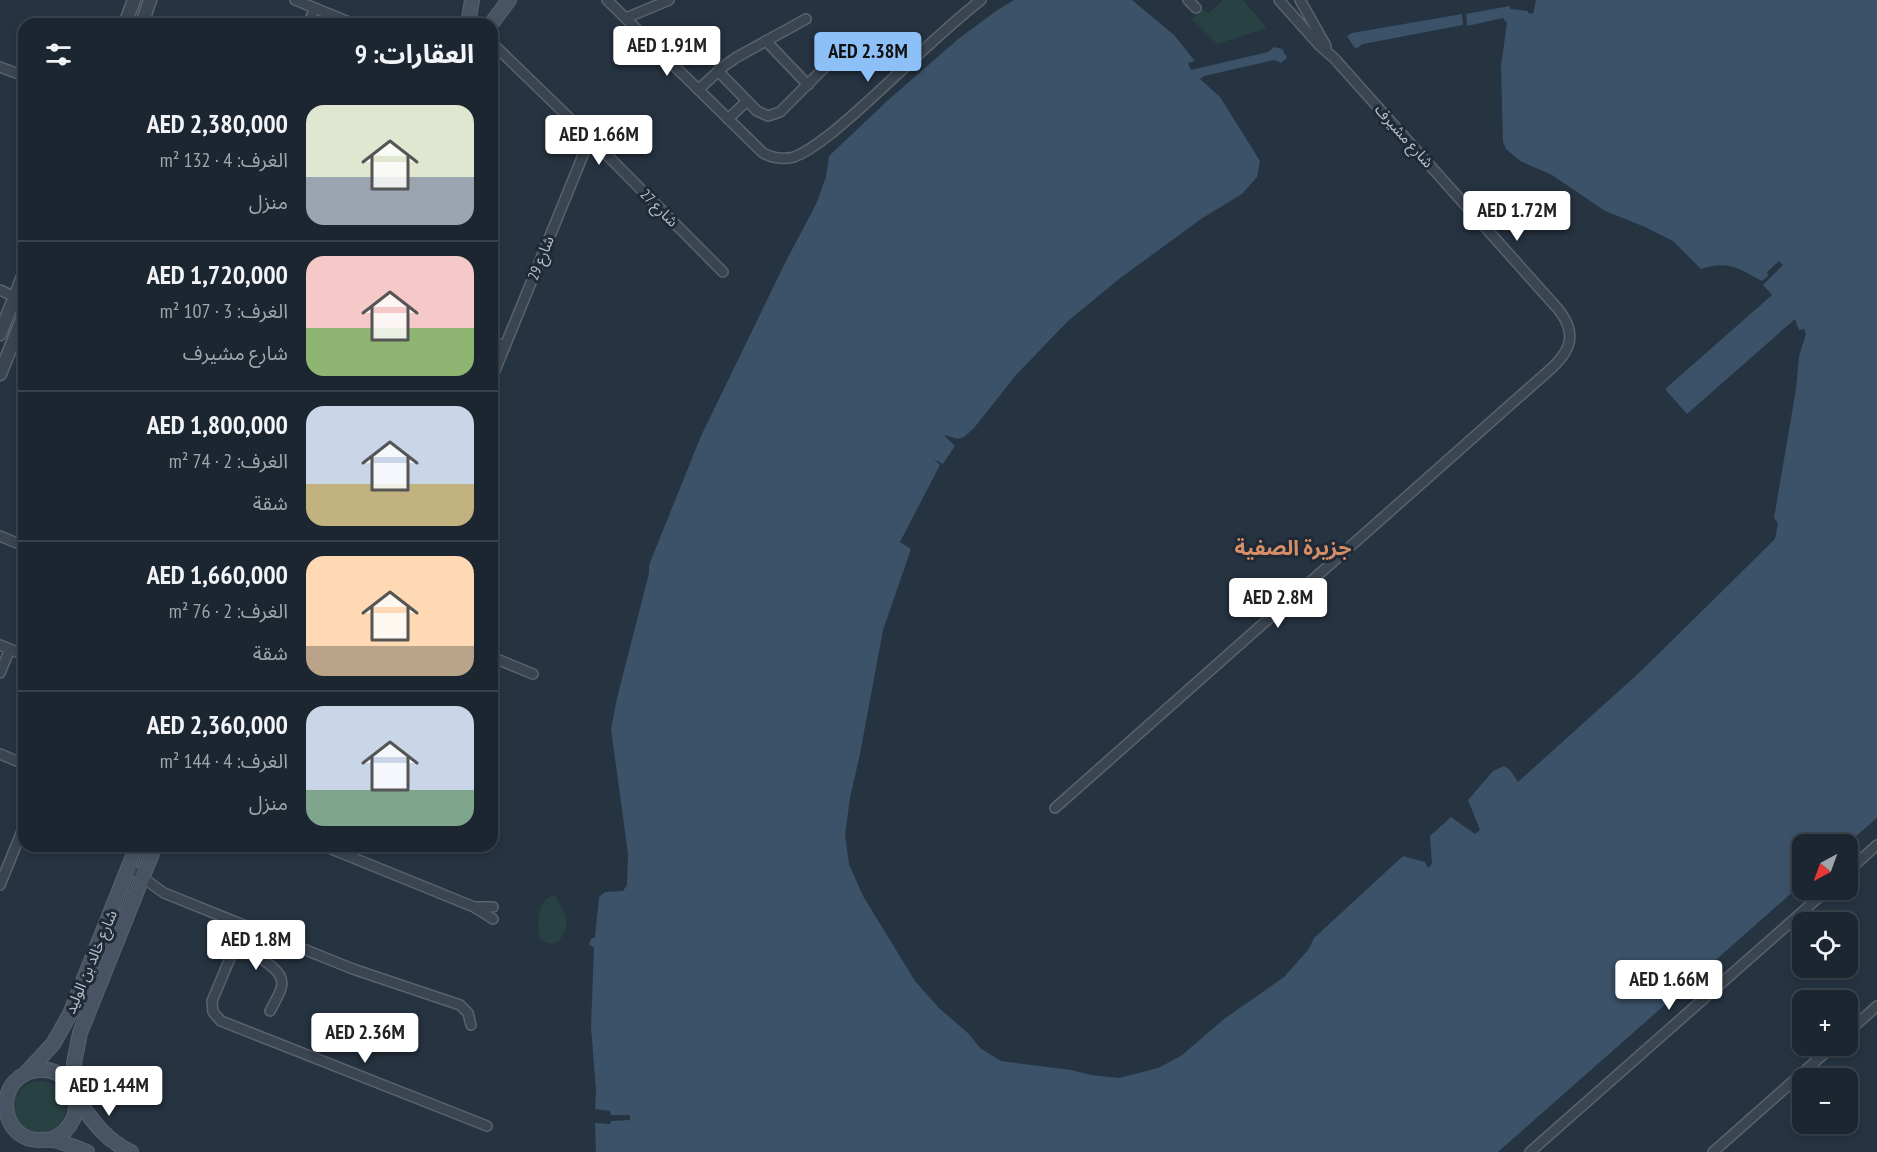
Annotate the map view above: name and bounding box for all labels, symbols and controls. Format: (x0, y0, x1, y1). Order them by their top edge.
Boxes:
pin: AED 1.91M (598, 26, 736, 77)
text: AED 1.91M (627, 32, 707, 58)
pin: AED 2.38M (799, 32, 937, 83)
text: العقارات: 9 (355, 37, 474, 70)
icon: filters (42, 38, 75, 71)
text: AED 2.38M (828, 38, 908, 64)
street label: شارع مشيرف (1369, 100, 1438, 174)
text: AED 2,380,000 (147, 107, 288, 140)
pin: AED 1.66M (530, 115, 668, 166)
text: AED 1.66M (559, 121, 639, 147)
icon: home (354, 129, 426, 201)
text: الغرف: 4 · 132 m² (160, 147, 288, 173)
street label: شارع 27 (634, 185, 682, 233)
text: منزل (249, 189, 288, 215)
pin: AED 1.72M (1448, 191, 1586, 242)
text: AED 1.72M (1477, 197, 1557, 223)
street label: شارع 29 (523, 233, 561, 284)
text: AED 1,720,000 (147, 258, 288, 291)
icon: home (354, 280, 426, 352)
text: الغرف: 3 · 107 m² (160, 298, 288, 324)
text: شارع مشيرف (183, 340, 288, 366)
text: AED 1,800,000 (147, 408, 288, 441)
icon: home (354, 430, 426, 502)
text: الغرف: 2 · 74 m² (169, 448, 288, 474)
text: شقة (253, 490, 288, 516)
district label: جزيرة الصفية (1235, 534, 1351, 561)
text: AED 1,660,000 (147, 558, 288, 591)
pin: AED 2.8M (1216, 578, 1340, 629)
icon: home (354, 580, 426, 652)
text: AED 2.8M (1243, 584, 1313, 610)
text: الغرف: 2 · 76 m² (169, 598, 288, 624)
text: شقة (253, 640, 288, 666)
text: AED 2,360,000 (147, 708, 288, 741)
icon: home (354, 730, 426, 802)
text: الغرف: 4 · 144 m² (160, 748, 288, 774)
text: منزل (249, 790, 288, 816)
north arrow (1792, 834, 1858, 900)
map controls (1792, 834, 1858, 1134)
street label: شارع خالد بن الوليد (60, 907, 124, 1018)
button: locate (1792, 912, 1858, 978)
pin: AED 1.8M (194, 920, 318, 971)
text: AED 1.8M (221, 926, 291, 952)
pin: AED 1.66M (1600, 960, 1738, 1011)
text: AED 1.66M (1629, 966, 1709, 992)
button: + (1792, 990, 1858, 1056)
pin: AED 2.36M (296, 1013, 434, 1064)
text: AED 2.36M (325, 1019, 405, 1045)
pin: AED 1.44M (40, 1066, 178, 1117)
button: − (1792, 1068, 1858, 1134)
text: AED 1.44M (69, 1072, 149, 1098)

